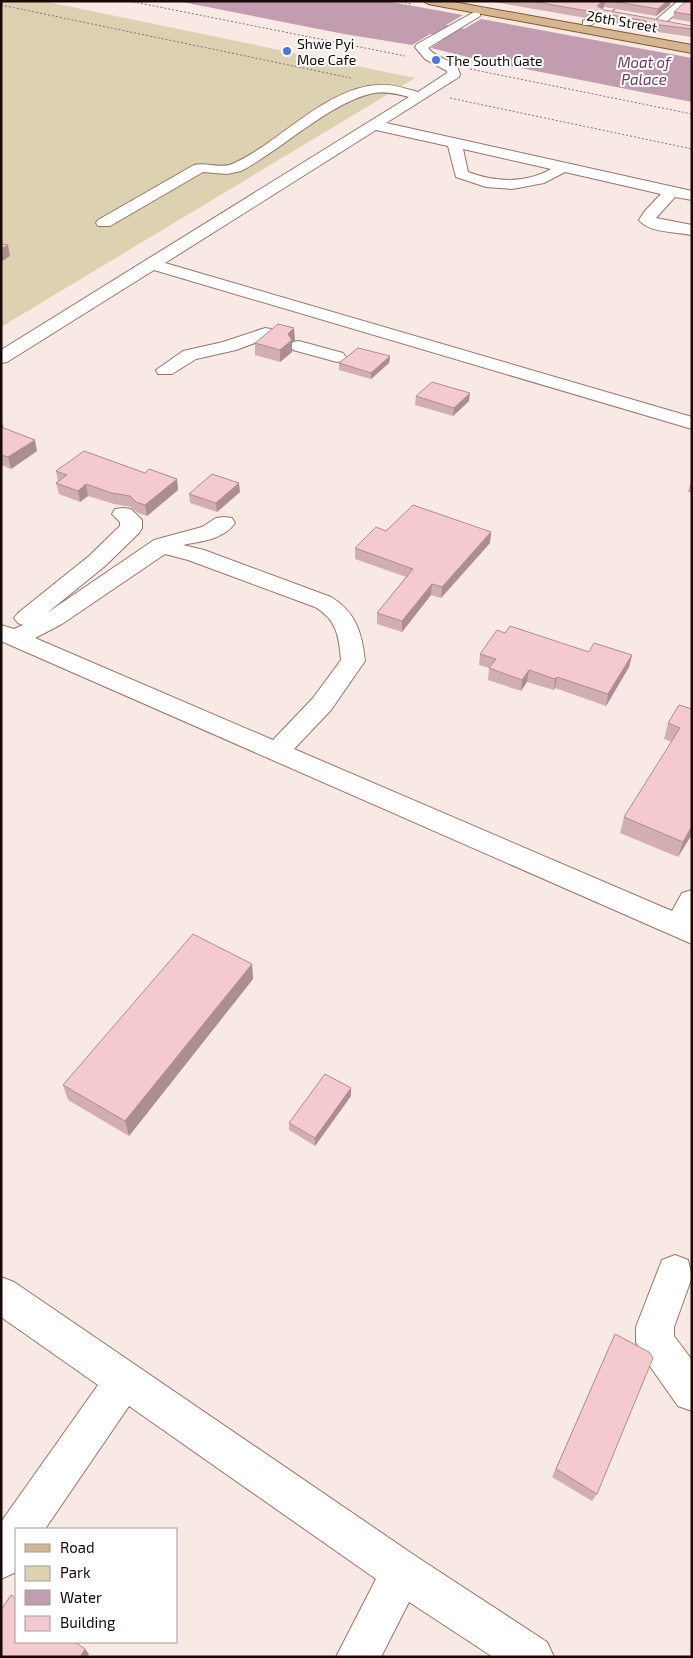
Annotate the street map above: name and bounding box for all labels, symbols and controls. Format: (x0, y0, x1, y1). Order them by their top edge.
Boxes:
street label: 26th Street (585, 6, 659, 36)
place label: Shwe Pyi Moe Cafe (297, 35, 356, 68)
marker: Shwe Pyi Moe Cafe (281, 45, 293, 57)
place label: The South Gate (446, 52, 543, 69)
water label: Moat of Palace (617, 53, 672, 88)
marker: The South Gate (430, 54, 442, 66)
legend (15, 1528, 178, 1643)
text: Road (60, 1538, 95, 1556)
text: Park (60, 1563, 91, 1581)
text: Water (60, 1588, 102, 1606)
text: Building (60, 1613, 116, 1631)

